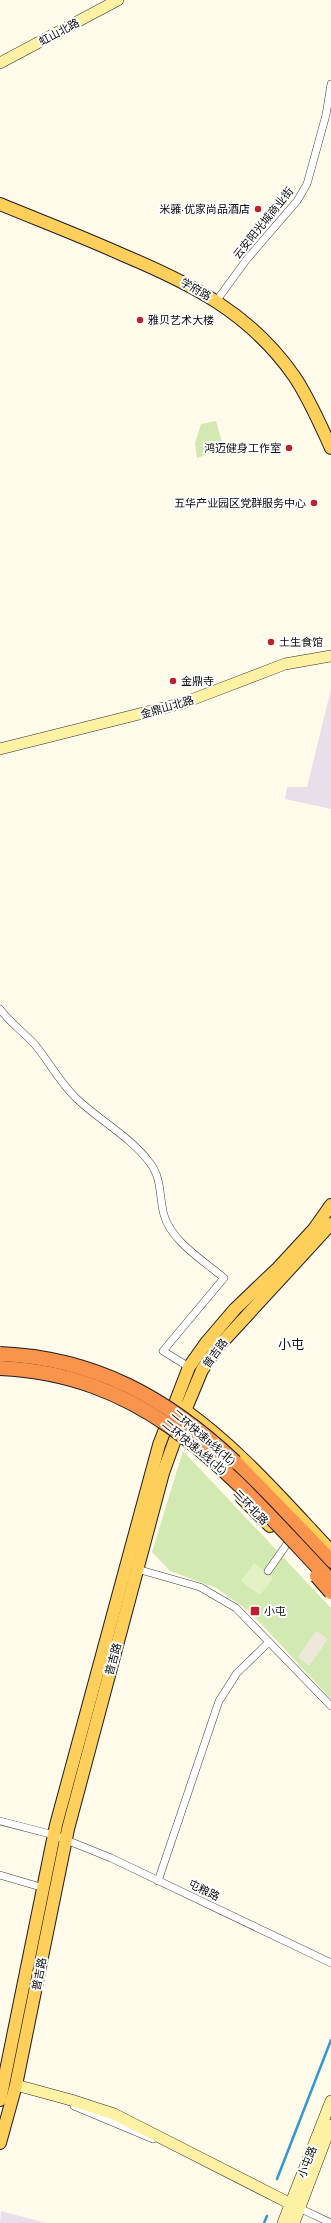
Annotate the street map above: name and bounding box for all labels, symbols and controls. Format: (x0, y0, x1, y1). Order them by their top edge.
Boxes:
street label: 虹山北路 (37, 16, 81, 48)
street label: 云安阳光城商业街 (231, 185, 295, 261)
place label: 米蕥·优家尚品酒店 (159, 203, 250, 215)
marker: 米蕥·优家尚品酒店 (253, 204, 263, 214)
street label: 学府路 (179, 276, 213, 302)
place label: 雅贝艺术大楼 (148, 314, 214, 326)
marker: 雅贝艺术大楼 (135, 315, 145, 325)
place label: 鸿迈健身工作室 (204, 442, 281, 454)
marker: 鸿迈健身工作室 (284, 443, 294, 453)
place label: 五华产业园区党群服务中心 (174, 497, 306, 509)
marker: 五华产业园区党群服务中心 (309, 498, 319, 508)
place label: 土生食馆 (279, 636, 323, 648)
marker: 土生食馆 (266, 637, 276, 647)
place label: 金鼎寺 (181, 675, 214, 687)
marker: 金鼎寺 (168, 676, 178, 686)
street label: 金鼎山北路 (139, 694, 195, 720)
street label: 普吉路 (200, 1336, 230, 1370)
district label: 小屯 (278, 1337, 304, 1352)
street label: 二环快速B线(北) (169, 1407, 238, 1468)
street label: 二环快速A线(北) (160, 1417, 230, 1478)
street label: 二环北路 (231, 1487, 271, 1527)
marker: 小屯 (249, 1605, 261, 1617)
place label: 小屯 (264, 1605, 286, 1617)
street label: 普吉路 (103, 1642, 123, 1676)
street label: 屯粮路 (187, 1877, 221, 1903)
street label: 普吉路 (30, 1957, 48, 1991)
street label: 小屯路 (295, 2144, 319, 2180)

